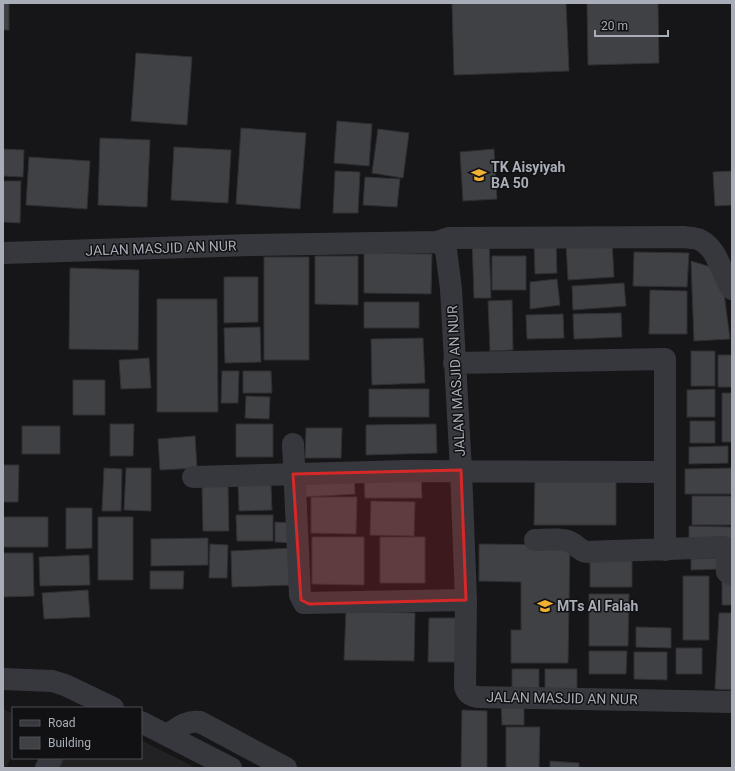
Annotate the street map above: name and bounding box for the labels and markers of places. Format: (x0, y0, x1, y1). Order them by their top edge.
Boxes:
place label: TK Aisyiyah BA 50 (491, 159, 566, 191)
school or university icon: TK Aisyiyah BA 50 (470, 166, 488, 184)
school or university icon: MTs Al Falah (536, 597, 554, 615)
place label: MTs Al Falah (557, 598, 639, 614)

